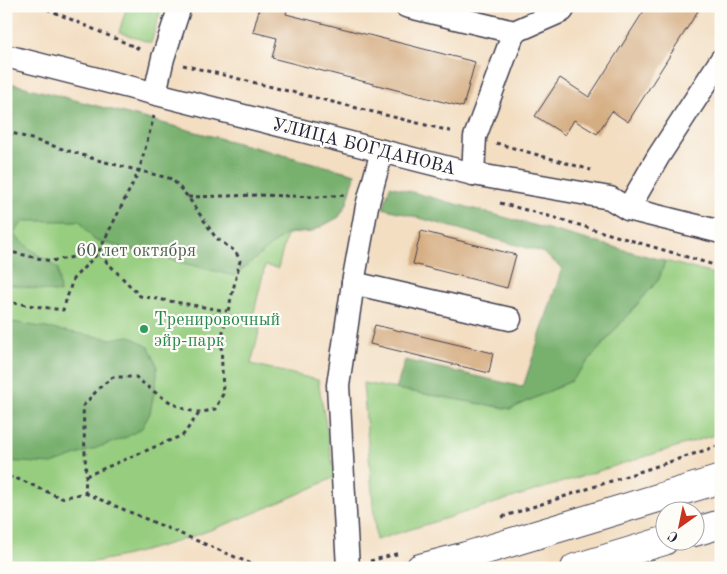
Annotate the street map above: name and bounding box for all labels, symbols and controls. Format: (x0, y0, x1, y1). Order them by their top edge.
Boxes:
street label: УЛИЦА БОГДАНОВА (270, 115, 458, 179)
park label: 60 лет октября (76, 242, 196, 260)
place label: Тренировочный эйр-парк (154, 311, 280, 350)
marker: Тренировочный эйр-парк (138, 323, 150, 335)
north arrow (654, 502, 704, 552)
text: С (666, 528, 681, 544)

